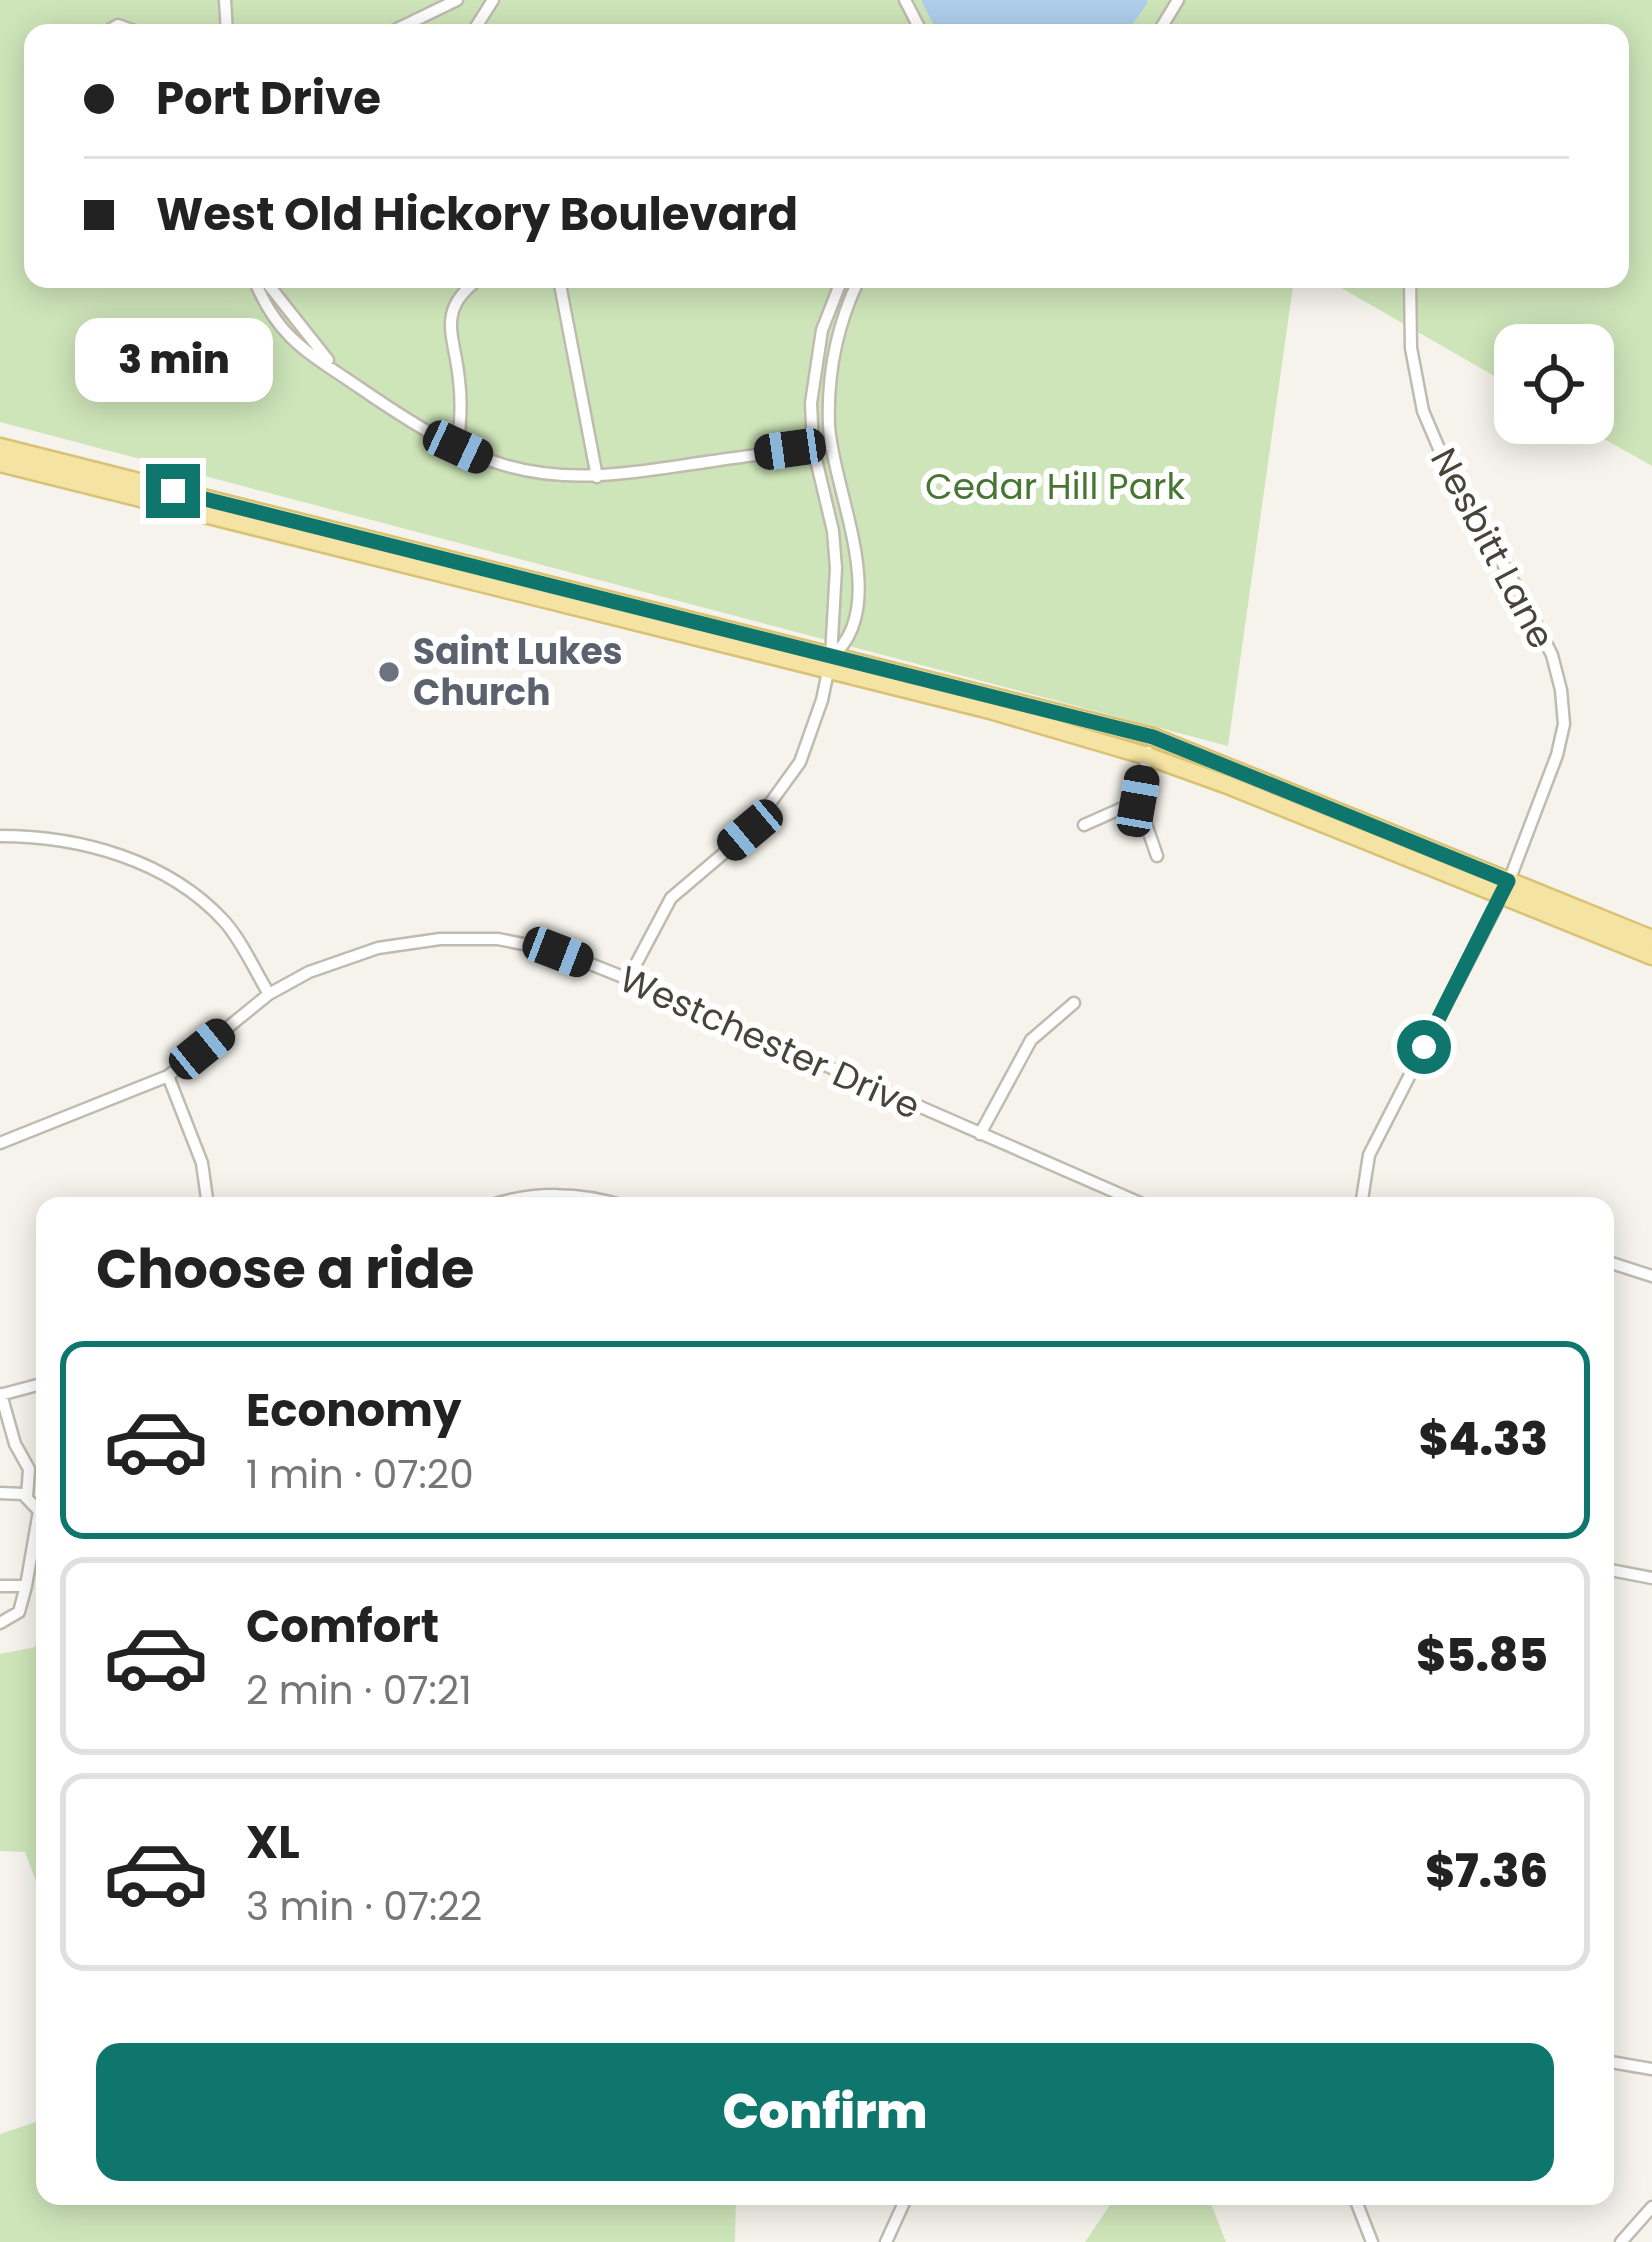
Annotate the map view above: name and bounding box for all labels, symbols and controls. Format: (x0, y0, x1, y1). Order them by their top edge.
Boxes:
text: Port Drive (156, 67, 381, 130)
text: West Old Hickory Boulevard (156, 183, 798, 246)
callout: 3 min (74, 317, 272, 401)
map controls (1494, 324, 1614, 444)
button: locate (1494, 324, 1614, 444)
text: 3 min (118, 332, 230, 387)
car (418, 415, 498, 479)
car (752, 426, 828, 472)
street label: Nesbitt Lane (1418, 439, 1567, 658)
park label: Cedar Hill Park (925, 461, 1185, 512)
route end (146, 464, 200, 518)
place label: Saint Lukes Church (413, 626, 623, 718)
marker: Saint Lukes Church (376, 659, 402, 685)
car (1114, 762, 1162, 840)
car (711, 793, 789, 867)
car (518, 922, 598, 982)
street label: Westchester Drive (611, 953, 928, 1132)
car (163, 1012, 241, 1086)
route start (1397, 1020, 1451, 1074)
text: Choose a ride (96, 1231, 474, 1307)
text: Economy (246, 1379, 461, 1442)
icon: car (102, 1386, 210, 1494)
text: $4.33 (1419, 1408, 1548, 1471)
text: 1 min · 07:20 (246, 1447, 474, 1502)
text: Comfort (246, 1595, 439, 1658)
icon: car (102, 1602, 210, 1710)
text: $5.85 (1416, 1624, 1548, 1687)
text: 2 min · 07:21 (246, 1663, 472, 1718)
text: XL (246, 1811, 300, 1874)
icon: car (102, 1818, 210, 1926)
text: $7.36 (1425, 1840, 1548, 1903)
text: 3 min · 07:22 (246, 1879, 482, 1934)
button: Confirm (96, 2043, 1554, 2181)

